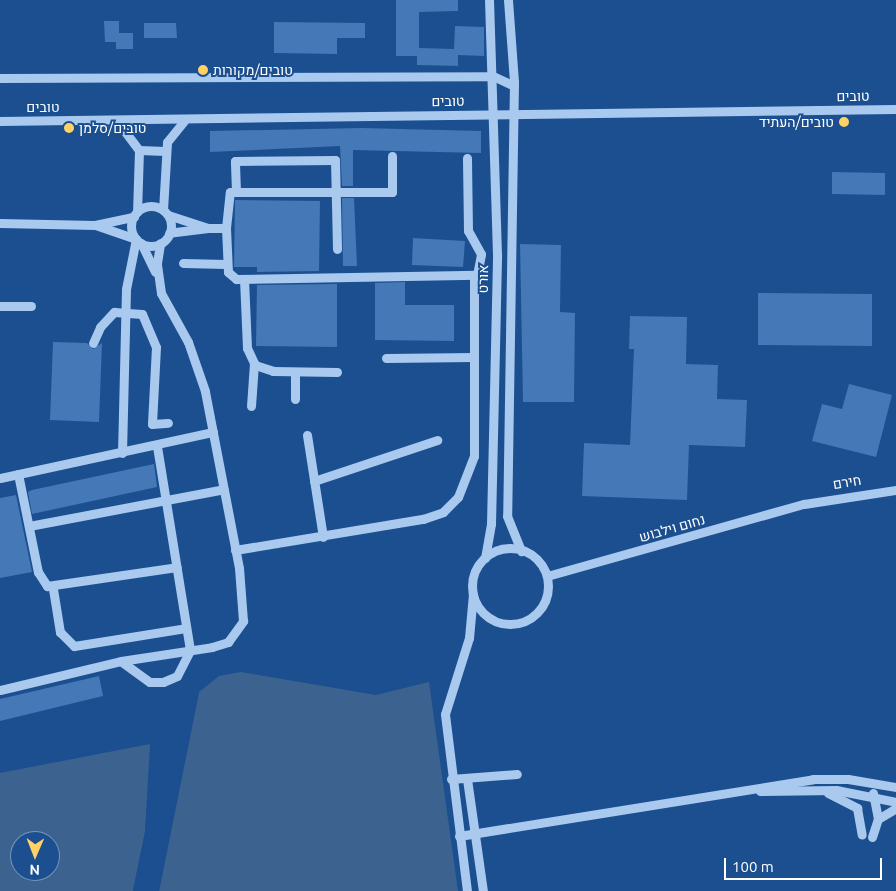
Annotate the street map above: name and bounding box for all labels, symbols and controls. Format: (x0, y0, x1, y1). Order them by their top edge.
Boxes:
place label: טובים/מקורות (213, 62, 293, 78)
marker: טובים/מקורות (197, 64, 209, 76)
street label: טובים (836, 87, 870, 105)
street label: טובים (431, 92, 465, 110)
street label: טובים (26, 99, 60, 115)
place label: טובים/העתיד (759, 114, 834, 130)
marker: טובים/העתיד (838, 116, 850, 128)
place label: טובים/סלמן (79, 120, 146, 136)
marker: טובים/סלמן (63, 122, 75, 134)
street label: אורט (474, 265, 492, 293)
street label: חירם (832, 471, 862, 493)
street label: נחום וילבוש (637, 511, 707, 545)
north arrow (10, 831, 60, 881)
scale bar (726, 848, 884, 880)
text: 100 m (732, 858, 774, 875)
text: N (29, 862, 40, 878)

